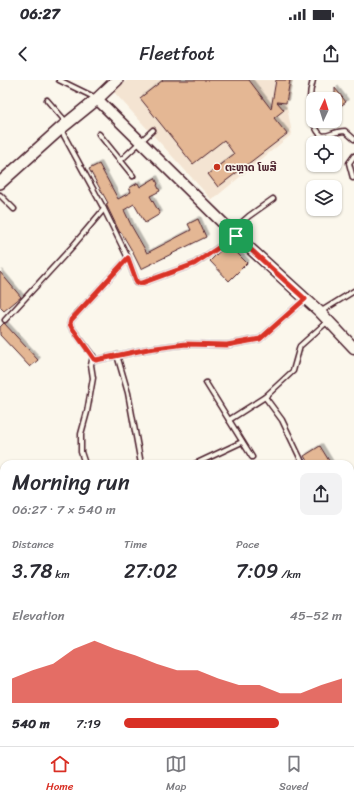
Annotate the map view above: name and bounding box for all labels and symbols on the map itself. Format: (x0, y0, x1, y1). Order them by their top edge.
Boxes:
north arrow (306, 92, 342, 128)
place label: ຕະຫຼາດ ໂພສີ (225, 158, 277, 177)
marker: ຕະຫຼາດ ໂພສີ (212, 162, 222, 172)
pin (219, 219, 253, 253)

